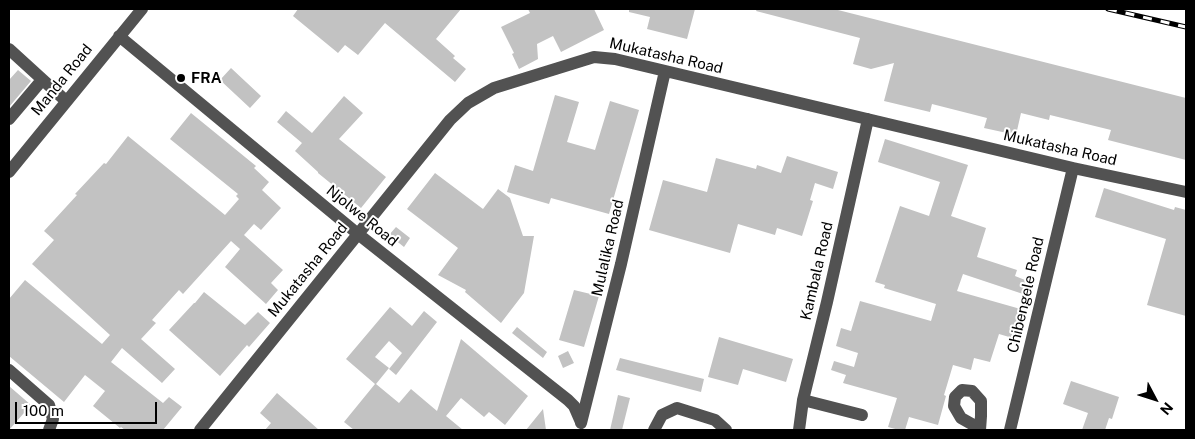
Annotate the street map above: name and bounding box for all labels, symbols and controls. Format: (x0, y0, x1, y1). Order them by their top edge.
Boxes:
street label: Mukatasha Road (607, 34, 725, 78)
street label: Manda Road (28, 41, 96, 119)
place label: FRA (191, 69, 222, 87)
marker: FRA (175, 72, 187, 84)
street label: Mukatasha Road (1001, 126, 1119, 170)
street label: Njolwe Road (322, 182, 402, 250)
street label: Mulalika Road (588, 198, 628, 298)
street label: Mukatasha Road (265, 219, 351, 321)
street label: Kambala Road (797, 220, 837, 322)
street label: Chibengele Road (1004, 235, 1048, 355)
north arrow (1130, 374, 1180, 424)
scale bar (18, 392, 160, 424)
text: N (1157, 399, 1176, 418)
text: 100 m (23, 402, 64, 419)

